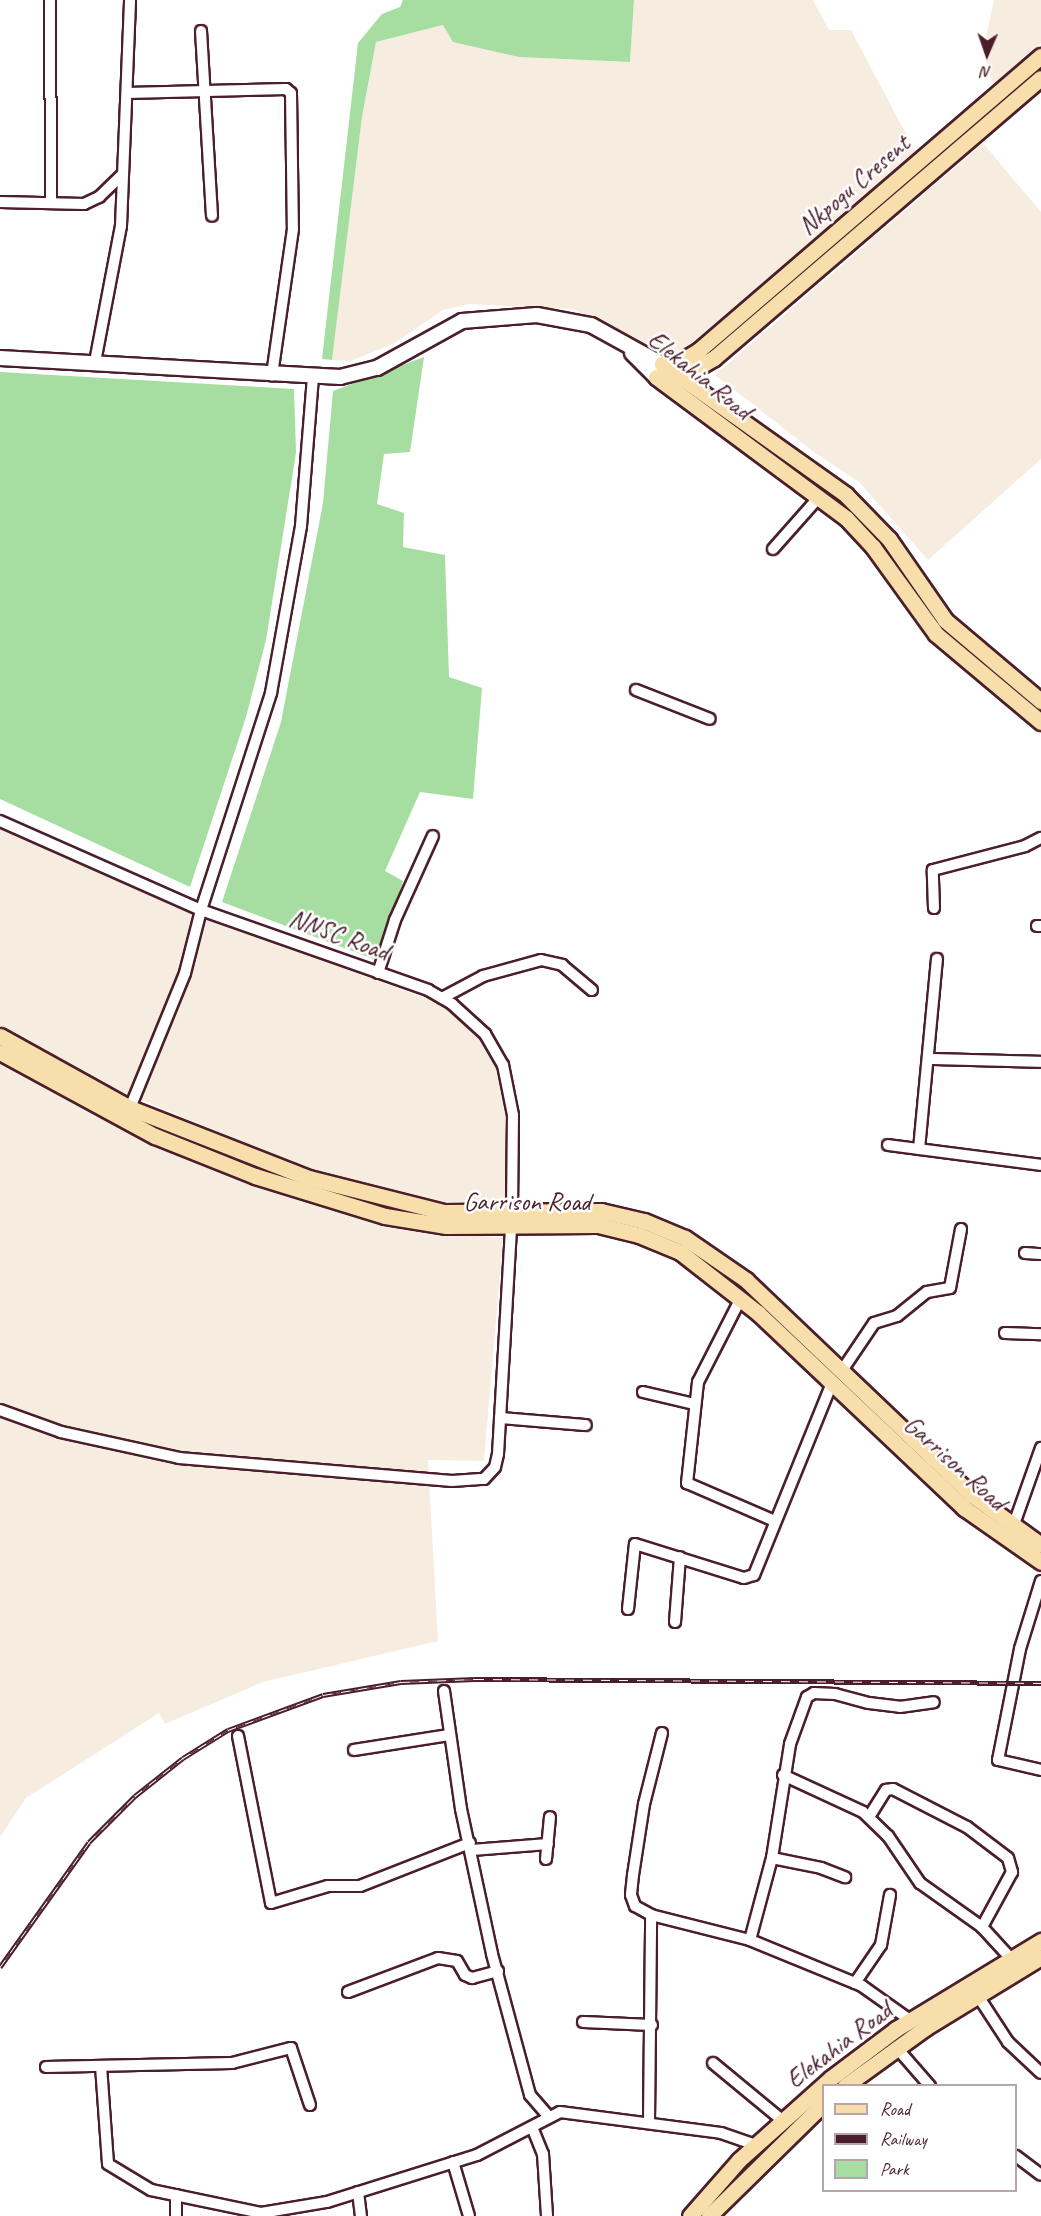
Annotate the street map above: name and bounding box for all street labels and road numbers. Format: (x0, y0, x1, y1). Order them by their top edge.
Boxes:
street label: Nkpogu Cresent (792, 128, 916, 242)
street label: Elekahia Road (642, 324, 758, 426)
street label: NNSC Road (284, 902, 394, 968)
street label: Garrison Road (463, 1186, 591, 1218)
street label: Garrison Road (897, 1409, 1013, 1517)
street label: Elekahia Road (780, 1995, 898, 2095)

